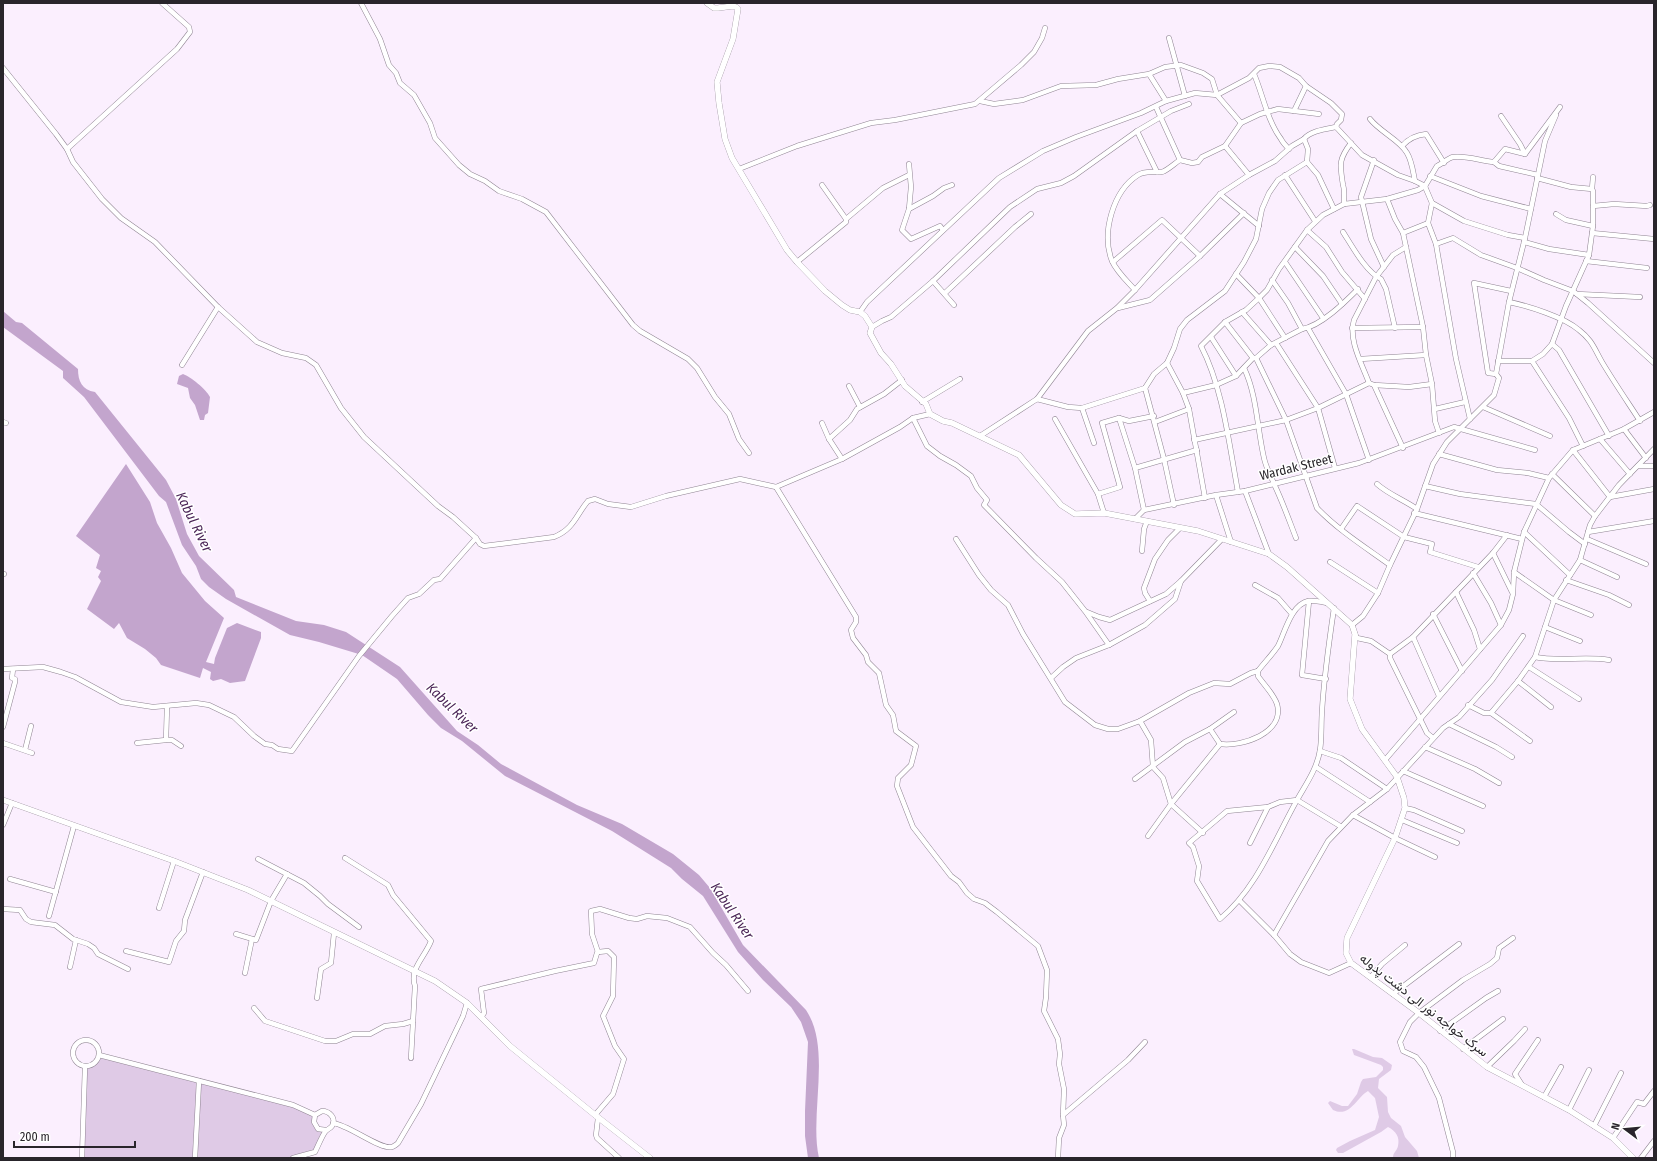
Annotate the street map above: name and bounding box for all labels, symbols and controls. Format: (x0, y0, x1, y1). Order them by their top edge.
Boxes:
street label: Wardak Street (1258, 451, 1335, 483)
water label: Kabul River (172, 489, 216, 556)
water label: Kabul River (423, 679, 482, 737)
water label: Kabul River (707, 879, 758, 944)
street label: سرک خواجه نور الی دشت پدوله (1356, 950, 1491, 1061)
north arrow (1605, 1109, 1645, 1149)
text: N (1609, 1121, 1623, 1131)
scale bar (14, 1123, 135, 1149)
text: 200 m (20, 1130, 50, 1144)

